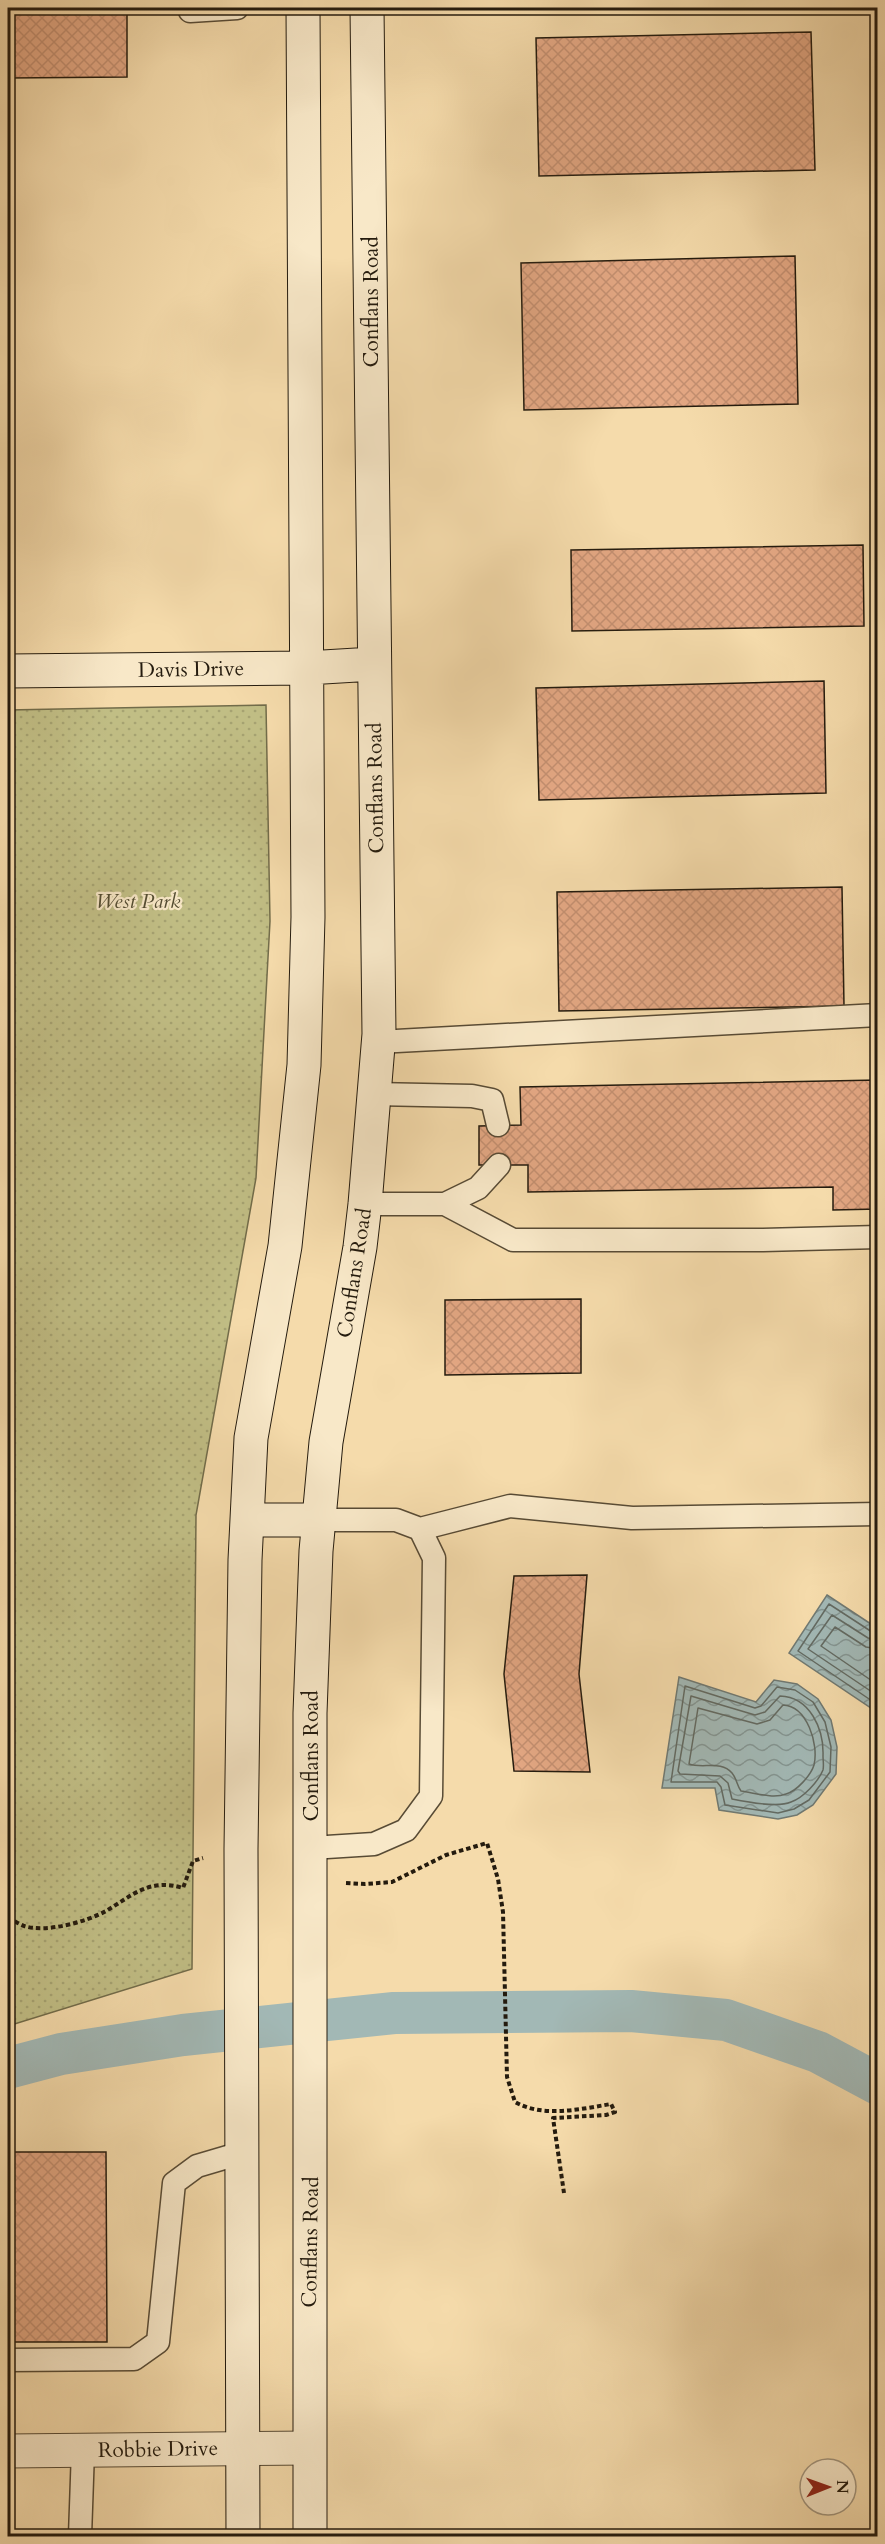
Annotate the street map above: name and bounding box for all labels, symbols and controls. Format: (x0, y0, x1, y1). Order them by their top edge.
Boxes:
street label: Conflans Road (357, 236, 386, 368)
street label: Davis Drive (138, 654, 244, 685)
street label: Conflans Road (360, 722, 391, 854)
park label: West Park (95, 887, 181, 916)
street label: Conflans Road (330, 1206, 379, 1340)
street label: Conflans Road (297, 1690, 326, 1822)
street label: Conflans Road (295, 2176, 326, 2308)
street label: Robbie Drive (98, 2434, 218, 2465)
north arrow (798, 2457, 858, 2517)
text: N (831, 2480, 853, 2494)

